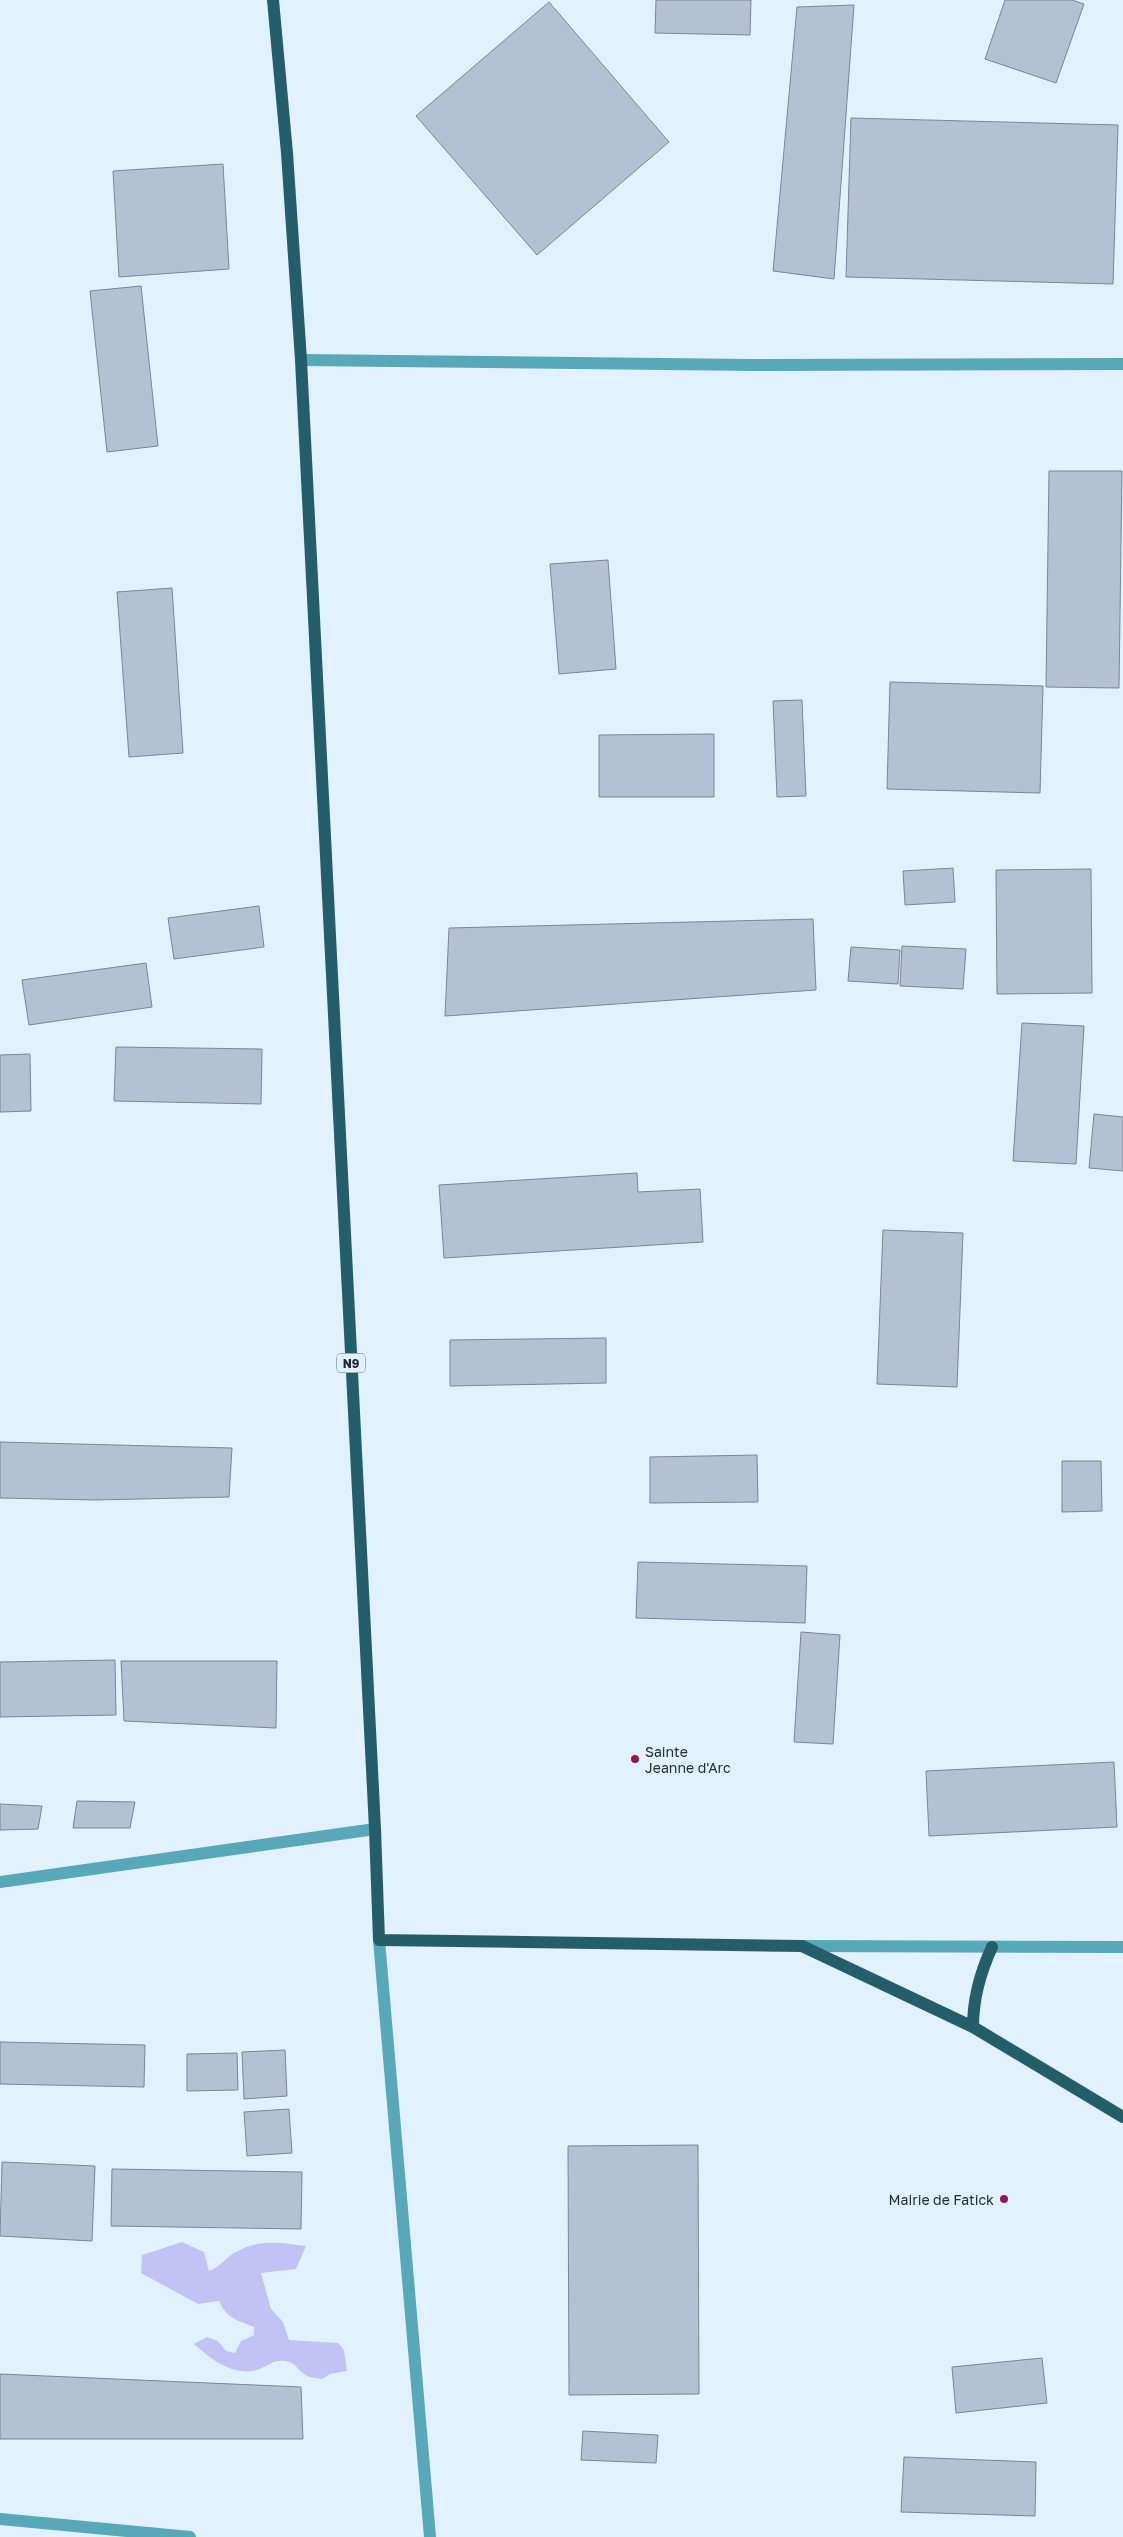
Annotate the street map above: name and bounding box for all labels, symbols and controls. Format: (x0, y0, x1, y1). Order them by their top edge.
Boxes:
road number: N9 (337, 1354, 365, 1372)
place label: Sainte Jeanne d'Arc (645, 1743, 731, 1776)
marker: Sainte Jeanne d'Arc (629, 1753, 641, 1765)
place label: Mairie de Fatick (889, 2191, 994, 2208)
marker: Mairie de Fatick (998, 2193, 1010, 2205)

